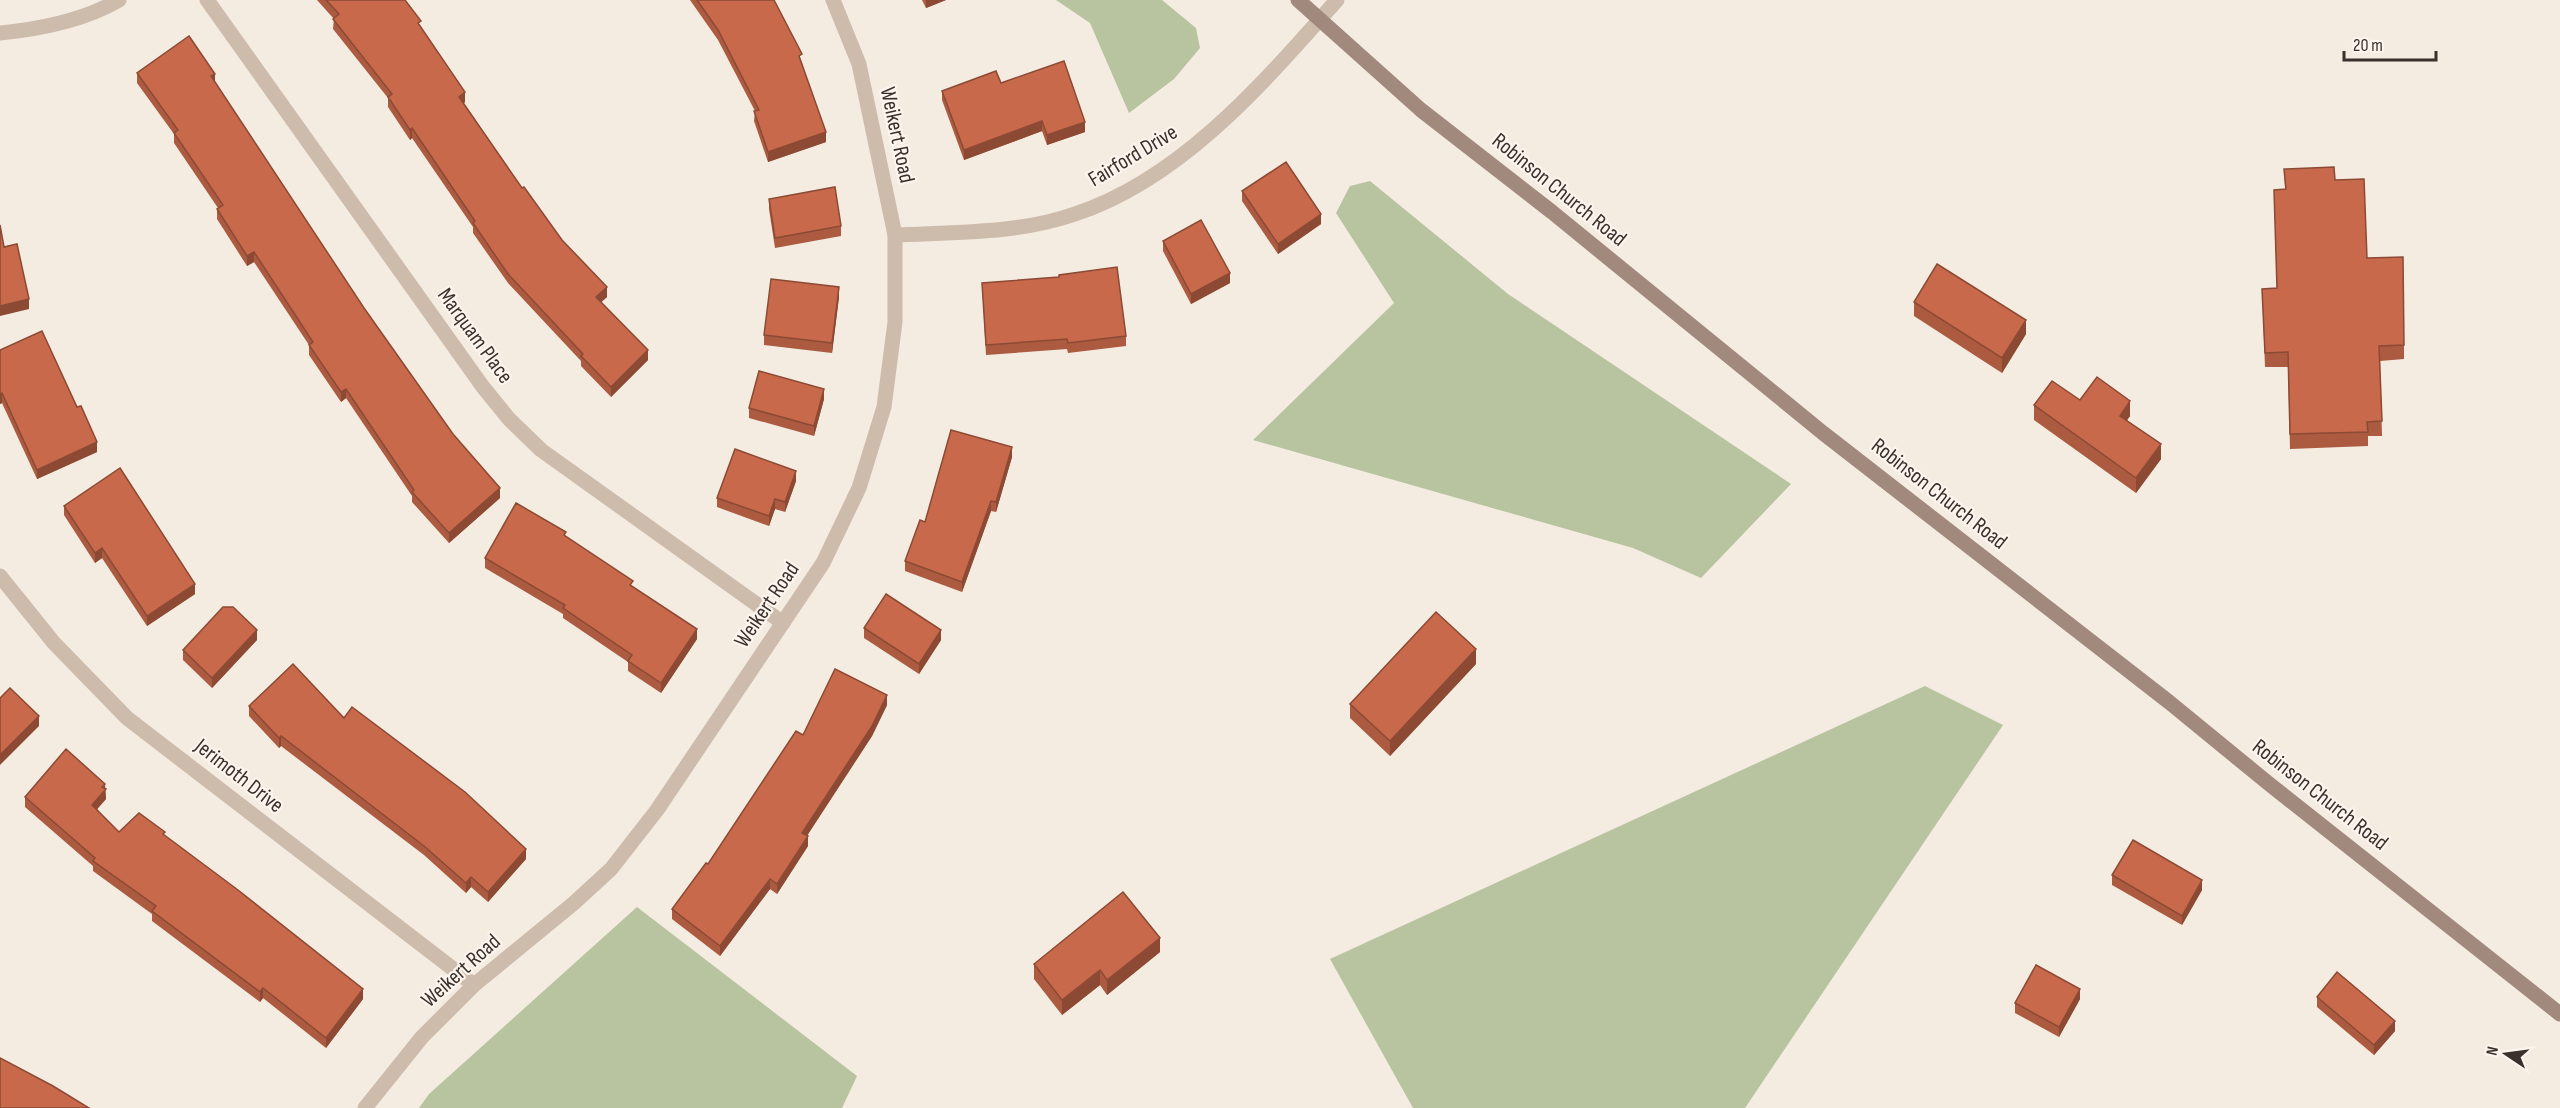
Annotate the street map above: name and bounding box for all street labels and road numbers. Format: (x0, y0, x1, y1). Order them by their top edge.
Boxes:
street label: Weikert Road (874, 85, 920, 185)
street label: Fairford Drive (1084, 119, 1182, 193)
street label: Robinson Church Road (1486, 128, 1632, 252)
street label: Marquam Place (431, 283, 519, 389)
street label: Robinson Church Road (1866, 432, 2012, 556)
street label: Weikert Road (729, 557, 805, 653)
street label: Jerimoth Drive (189, 732, 289, 819)
street label: Robinson Church Road (2247, 733, 2393, 857)
street label: Weikert Road (416, 928, 506, 1014)

